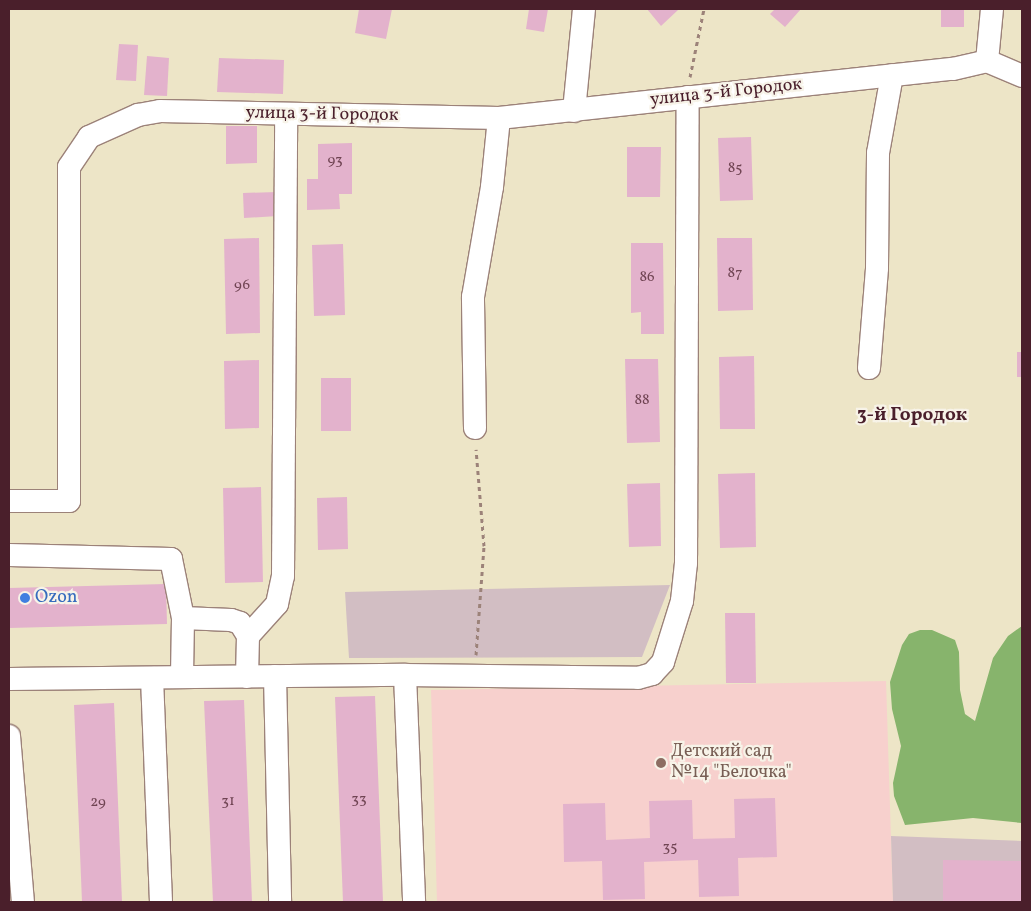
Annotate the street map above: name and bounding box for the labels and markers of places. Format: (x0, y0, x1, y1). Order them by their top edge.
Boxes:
place label: Ozon (35, 587, 77, 609)
marker: Ozon (19, 592, 31, 604)
place label: Детский сад №14 "Белочка" (671, 742, 792, 784)
marker: Детский сад №14 "Белочка" (655, 757, 667, 769)

